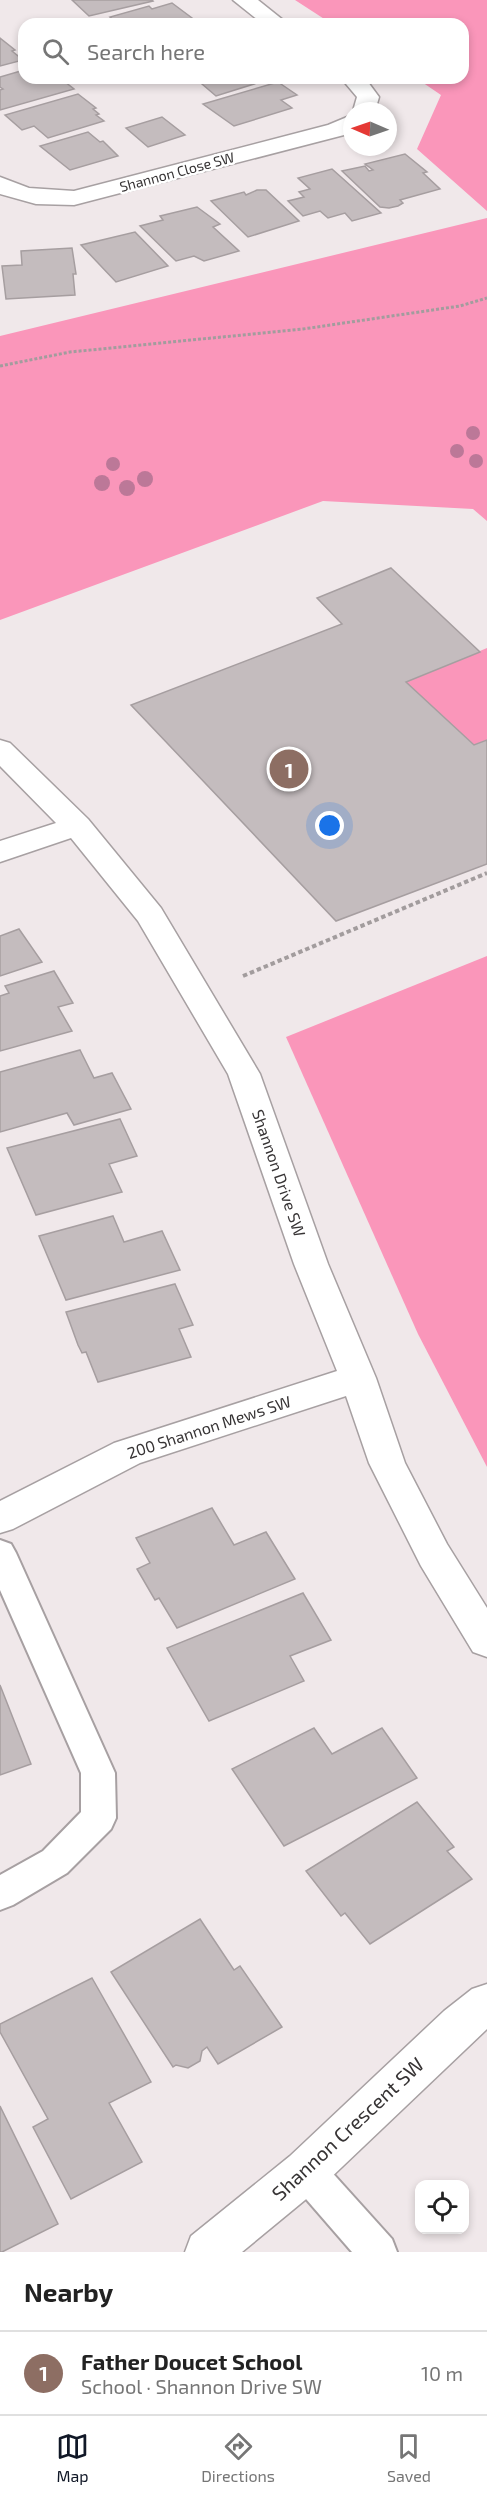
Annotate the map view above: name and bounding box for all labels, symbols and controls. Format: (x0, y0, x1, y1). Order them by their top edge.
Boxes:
search box (18, 18, 469, 84)
icon: search (39, 35, 72, 68)
text: Search here (87, 38, 205, 64)
north arrow (343, 102, 397, 156)
street label: Shannon Close SW (118, 148, 236, 195)
pin: 1 (270, 746, 308, 792)
your location (315, 811, 344, 840)
street label: Shannon Drive SW (249, 1107, 310, 1239)
street label: 200 Shannon Mews SW (125, 1391, 293, 1462)
street label: Shannon Crescent SW (266, 2052, 428, 2205)
map controls (415, 2180, 469, 2234)
button: locate (415, 2180, 469, 2234)
text: Nearby (24, 2276, 113, 2307)
text: Father Doucet School (81, 2348, 303, 2374)
text: 1 (39, 2361, 48, 2385)
text: 10 m (421, 2361, 463, 2385)
text: School · Shannon Drive SW (81, 2374, 322, 2398)
tab: Map (56, 2430, 89, 2485)
tab: Directions (201, 2430, 275, 2485)
tab: Saved (387, 2430, 431, 2485)

